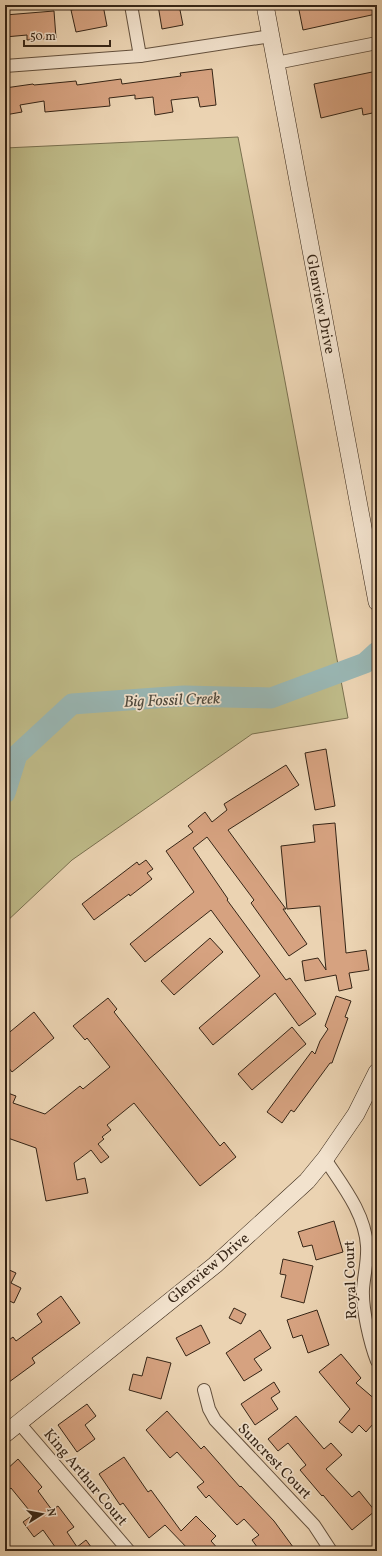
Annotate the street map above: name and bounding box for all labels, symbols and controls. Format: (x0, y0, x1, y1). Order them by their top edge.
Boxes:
scale bar (24, 22, 110, 48)
text: 50 m (30, 29, 56, 45)
street label: Glenview Drive (300, 253, 339, 356)
water label: Big Fossil Creek (123, 688, 221, 714)
street label: Glenview Drive (163, 1229, 254, 1310)
street label: Royal Court (340, 1240, 363, 1320)
street label: Suncrest Court (232, 1419, 316, 1505)
street label: King Arthur Court (38, 1425, 132, 1531)
north arrow (22, 1494, 62, 1534)
text: N (42, 1507, 58, 1518)

